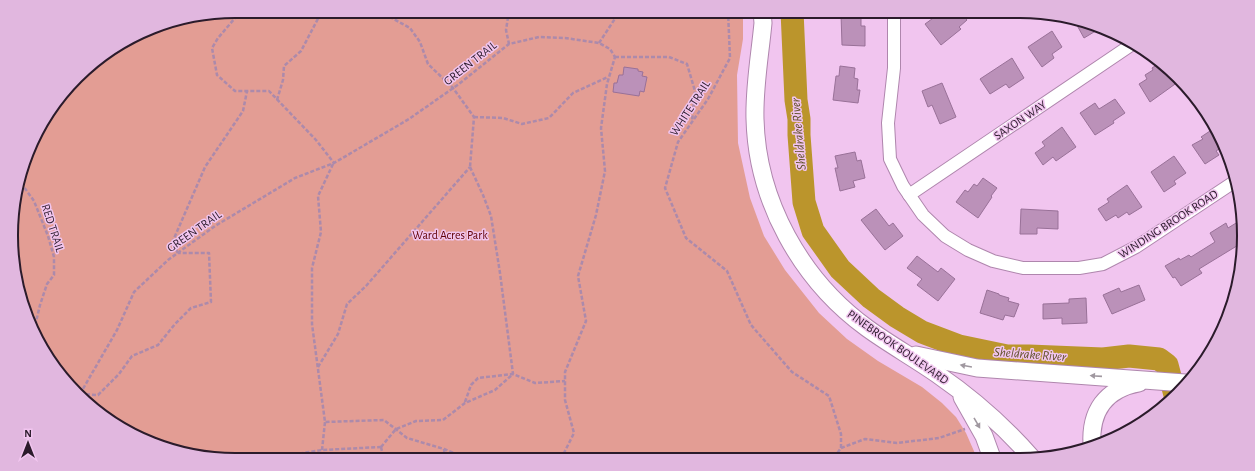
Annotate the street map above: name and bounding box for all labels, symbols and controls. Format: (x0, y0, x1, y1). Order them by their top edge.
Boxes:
street label: GREEN TRAIL (441, 39, 499, 87)
street label: WHITE TRAIL (668, 78, 712, 138)
water label: Sheldrake River (789, 97, 809, 171)
street label: SAXON WAY (992, 98, 1049, 142)
street label: WINDING BROOK ROAD (1116, 187, 1220, 261)
street label: RED TRAIL (40, 202, 66, 254)
street label: GREEN TRAIL (165, 208, 223, 254)
park label: Ward Acres Park (412, 229, 488, 241)
street label: PINEBROOK BOULEVARD (845, 308, 951, 387)
water label: Sheldrake River (994, 346, 1067, 364)
one-way arrow (960, 363, 973, 369)
one-way arrow (1089, 373, 1102, 379)
one-way arrow (974, 417, 981, 429)
north arrow (8, 423, 48, 463)
text: N (24, 428, 32, 439)

